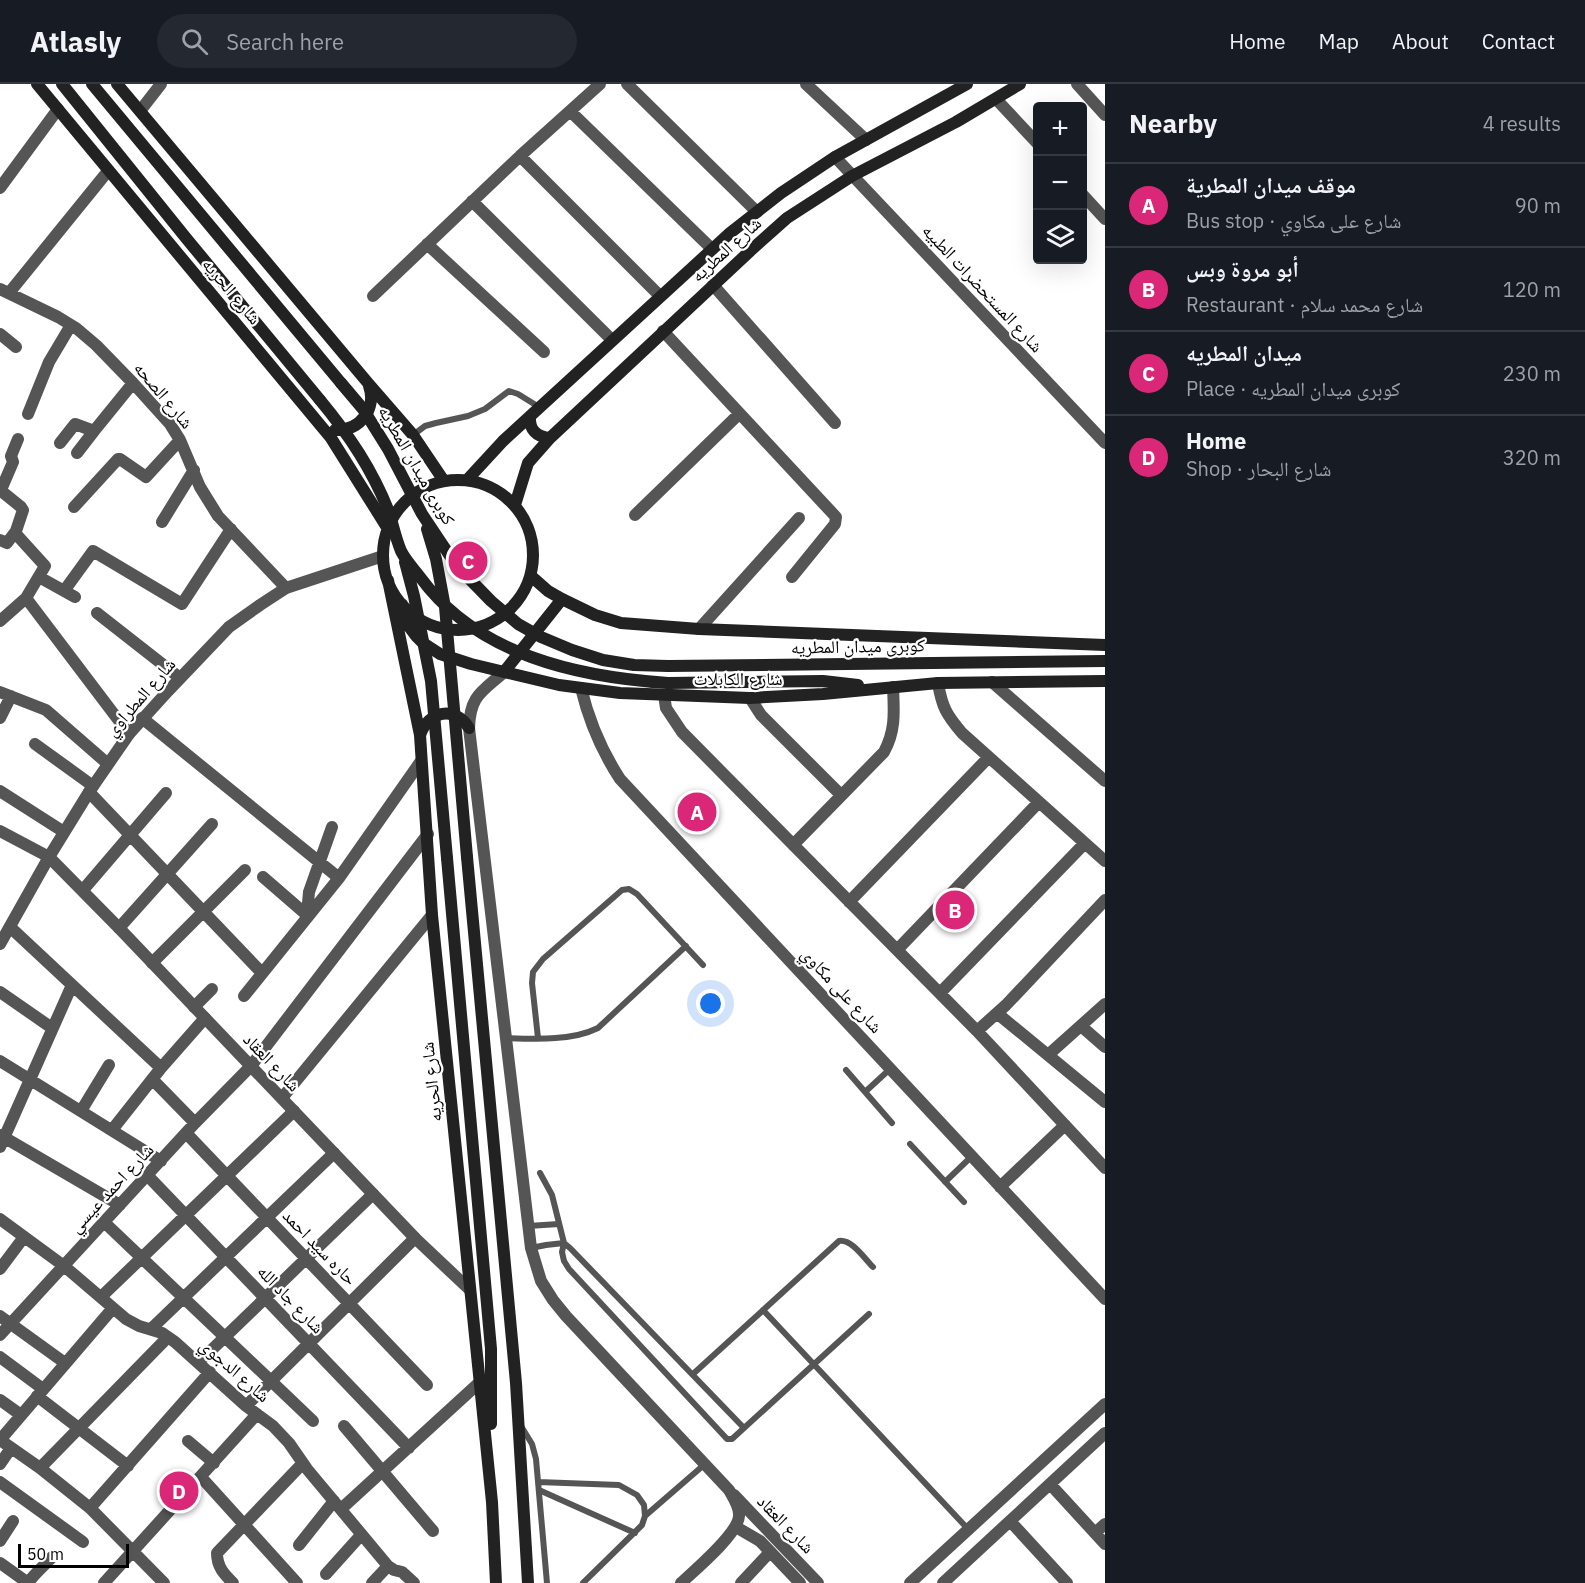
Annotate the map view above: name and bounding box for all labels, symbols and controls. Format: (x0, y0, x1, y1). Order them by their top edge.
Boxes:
search box (157, 14, 577, 68)
text: Atlasly (30, 23, 121, 60)
icon: search (178, 25, 211, 58)
text: Search here (226, 27, 344, 56)
text: Home (1229, 27, 1286, 55)
text: Map (1319, 27, 1359, 55)
text: About (1392, 27, 1449, 55)
text: Contact (1482, 27, 1555, 55)
map controls (1033, 102, 1087, 264)
button: + (1033, 102, 1087, 156)
text: Nearby (1129, 106, 1217, 140)
text: 4 results (1483, 110, 1561, 137)
button: − (1033, 156, 1087, 210)
text: موقف ميدان المطرية (1186, 170, 1356, 199)
text: A (1142, 192, 1155, 219)
text: 90 m (1515, 192, 1561, 219)
text: Bus stop · شارع على مكاوي (1186, 207, 1401, 234)
button: layers (1033, 210, 1087, 264)
street label: شارع المطريه (686, 211, 766, 287)
street label: شارع المستحضرات الطبيه (918, 219, 1048, 357)
street label: شارع الحريه (197, 253, 267, 329)
text: أبو مروة وبس (1186, 254, 1299, 283)
text: B (1142, 276, 1155, 303)
text: 120 m (1503, 276, 1561, 303)
text: Restaurant · شارع محمد سلام (1186, 291, 1423, 318)
text: ميدان المطريه (1186, 338, 1302, 367)
street label: شارع الصحه (129, 357, 199, 433)
text: C (1142, 360, 1155, 387)
text: 230 m (1503, 360, 1561, 387)
text: Place · كوبرى ميدان المطريه (1186, 375, 1400, 402)
street label: كوبرى ميدان المطريه (373, 401, 461, 529)
text: Home (1186, 426, 1246, 455)
text: D (1142, 444, 1155, 471)
text: 320 m (1503, 444, 1561, 471)
text: Shop · شارع البحار (1186, 455, 1331, 482)
pin: C (448, 538, 488, 584)
street label: كوبرى ميدان المطريه (791, 633, 926, 659)
street label: شارع المطراوي (100, 653, 183, 743)
street label: شارع الكابلات (693, 667, 783, 690)
pin: A (678, 790, 716, 834)
pin: B (936, 888, 974, 932)
street label: شارع على مكاوي (794, 942, 888, 1040)
your location (696, 989, 725, 1018)
street label: شارع العقاد (238, 1028, 306, 1096)
street label: شارع الحريه (415, 1041, 447, 1123)
street label: شارع احمد عيسي (64, 1138, 161, 1240)
street label: حاره سيد احمد (278, 1204, 362, 1290)
street label: شارع جاد الله (253, 1260, 329, 1338)
street label: شارع الدجوي (193, 1333, 275, 1410)
pin: D (160, 1468, 198, 1514)
street label: شارع العقاد (752, 1490, 820, 1558)
scale bar (18, 1541, 129, 1568)
text: 50 m (27, 1544, 64, 1564)

